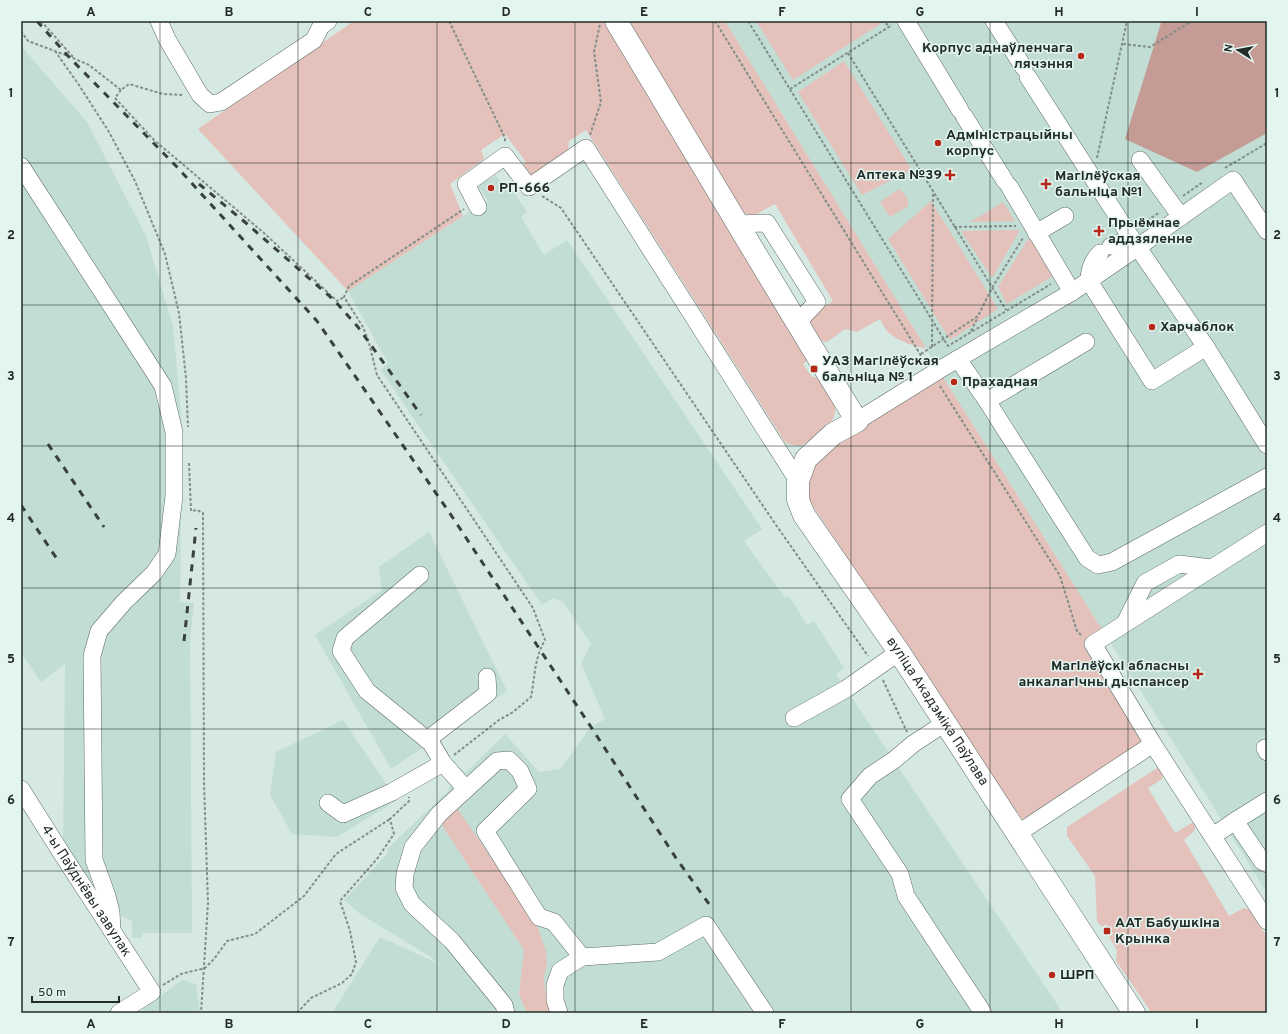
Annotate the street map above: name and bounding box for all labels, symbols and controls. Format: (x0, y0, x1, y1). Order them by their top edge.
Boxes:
text: A (86, 5, 96, 21)
text: B (225, 5, 234, 21)
text: C (364, 5, 372, 21)
text: D (501, 5, 511, 21)
text: E (640, 5, 648, 21)
text: F (778, 5, 786, 21)
text: G (916, 5, 925, 21)
text: H (1054, 5, 1064, 21)
text: I (1195, 5, 1199, 21)
north arrow (1218, 30, 1258, 70)
place label: Корпус аднаўленчага лячэння (922, 40, 1073, 73)
text: N (1222, 43, 1237, 53)
marker: Корпус аднаўленчага лячэння (1076, 51, 1086, 61)
text: 1 (8, 86, 14, 102)
text: 1 (1274, 86, 1280, 102)
place label: Адміністрацыйны корпус (946, 127, 1073, 160)
marker: Адміністрацыйны корпус (933, 138, 943, 148)
place label: Аптека №39 (856, 167, 942, 184)
place label: Магілёўская бальніца №1 (1055, 168, 1143, 201)
marker: Аптека №39 (945, 170, 955, 180)
marker: Магілёўская бальніца №1 (1040, 178, 1052, 190)
place label: РП-666 (499, 180, 550, 197)
marker: РП-666 (486, 183, 496, 193)
place label: Прыёмнае аддзяленне (1108, 215, 1193, 248)
marker: Прыёмнае аддзяленне (1093, 225, 1105, 237)
text: 2 (7, 228, 15, 244)
text: 2 (1273, 228, 1281, 244)
place label: Харчаблок (1160, 319, 1235, 336)
marker: Харчаблок (1147, 322, 1157, 332)
place label: УАЗ Магілёўская бальніца № 1 (822, 353, 939, 386)
marker: УАЗ Магілёўская бальніца № 1 (809, 364, 819, 374)
text: 3 (7, 369, 15, 385)
text: 3 (1273, 369, 1281, 385)
place label: Прахадная (962, 374, 1038, 391)
marker: Прахадная (949, 377, 959, 387)
text: 4 (7, 511, 15, 527)
text: 4 (1273, 511, 1281, 527)
street label: вуліца Акадэміка Паўлава (883, 634, 992, 789)
text: 5 (7, 652, 15, 668)
text: 5 (1273, 652, 1281, 668)
place label: Магілёўскі абласны анкалагічны дыспансер (1018, 658, 1189, 691)
marker: Магілёўскі абласны анкалагічны дыспансер (1192, 668, 1204, 680)
text: 6 (7, 793, 15, 809)
text: 6 (1273, 793, 1281, 809)
street label: 4-ы Паўднёвы завулак (37, 822, 135, 960)
place label: ААТ Бабушкіна Крынка (1115, 915, 1220, 948)
marker: ААТ Бабушкіна Крынка (1102, 926, 1112, 936)
text: 7 (8, 935, 15, 951)
text: 7 (1274, 935, 1281, 951)
place label: ШРП (1060, 967, 1094, 984)
marker: ШРП (1047, 970, 1057, 980)
scale bar (32, 978, 119, 1004)
text: 50 m (38, 985, 66, 1001)
text: A (86, 1017, 96, 1033)
text: B (225, 1017, 234, 1033)
text: C (364, 1017, 372, 1033)
text: D (501, 1017, 511, 1033)
text: E (640, 1017, 648, 1033)
text: F (778, 1017, 786, 1033)
text: G (916, 1017, 925, 1033)
text: H (1054, 1017, 1064, 1033)
text: I (1195, 1017, 1199, 1033)

